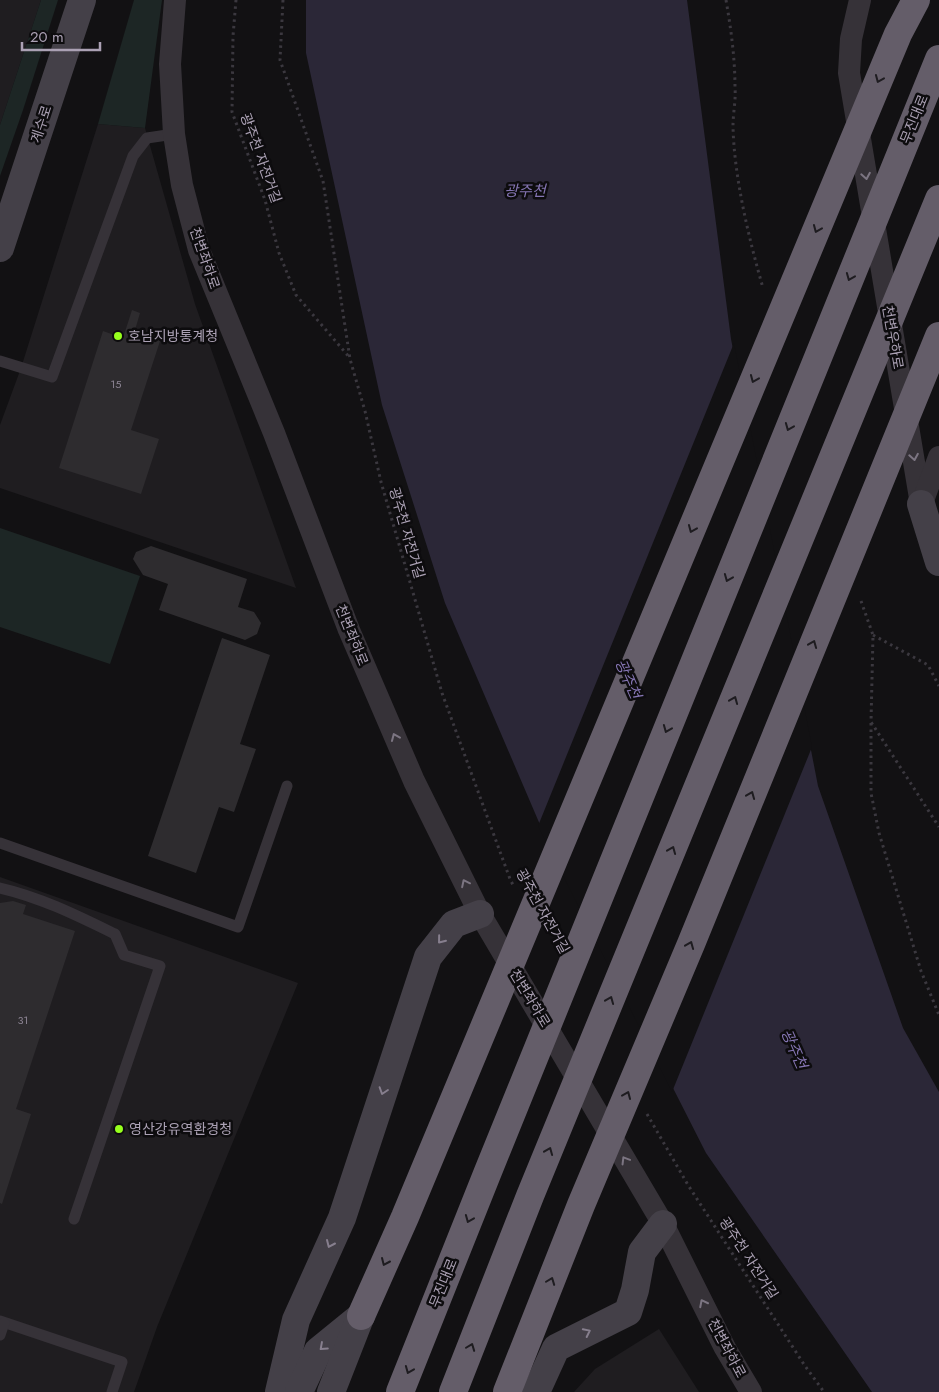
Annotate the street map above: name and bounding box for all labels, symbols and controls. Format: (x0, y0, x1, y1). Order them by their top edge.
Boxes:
scale bar (22, 20, 100, 52)
text: 20 m (30, 26, 64, 48)
one-way arrow (875, 75, 885, 83)
street label: 무진대로 (895, 91, 933, 147)
street label: 계수로 (26, 102, 57, 145)
street label: 광주천 자전거길 (235, 110, 287, 206)
one-way arrow (861, 171, 871, 180)
water label: 광주천 (504, 180, 548, 202)
street label: 천변좌하로 (185, 224, 225, 292)
one-way arrow (812, 225, 822, 233)
one-way arrow (846, 272, 856, 281)
street label: 천변우하로 (878, 304, 908, 371)
place label: 호남지방통계청 (128, 326, 218, 346)
marker: 호남지방통계청 (112, 330, 124, 342)
one-way arrow (750, 374, 761, 383)
house number: 15 (110, 376, 122, 392)
one-way arrow (785, 422, 795, 431)
one-way arrow (908, 452, 918, 461)
street label: 광주천 자전거길 (384, 485, 430, 581)
one-way arrow (687, 524, 698, 533)
one-way arrow (724, 573, 734, 582)
street label: 천변좌하로 (331, 601, 373, 669)
one-way arrow (807, 641, 817, 649)
water label: 광주천 (610, 656, 647, 704)
one-way arrow (727, 696, 738, 705)
one-way arrow (663, 724, 673, 732)
one-way arrow (391, 733, 402, 742)
one-way arrow (745, 791, 756, 800)
one-way arrow (666, 846, 676, 855)
street label: 광주천 자전거길 (511, 865, 575, 957)
one-way arrow (461, 879, 471, 888)
one-way arrow (439, 934, 447, 943)
one-way arrow (684, 941, 694, 950)
street label: 천변좌하로 (505, 965, 555, 1031)
one-way arrow (604, 996, 615, 1005)
house number: 31 (18, 1012, 28, 1028)
water label: 광주천 (776, 1026, 813, 1074)
one-way arrow (379, 1086, 389, 1094)
one-way arrow (621, 1091, 632, 1100)
place label: 영산강유역환경청 (129, 1119, 232, 1139)
marker: 영산강유역환경청 (113, 1123, 125, 1135)
one-way arrow (542, 1147, 553, 1156)
one-way arrow (622, 1157, 632, 1166)
street label: 광주천 자전거길 (715, 1213, 783, 1303)
one-way arrow (464, 1214, 475, 1223)
one-way arrow (326, 1239, 337, 1248)
street label: 무진대로 (424, 1255, 462, 1311)
one-way arrow (381, 1257, 392, 1266)
one-way arrow (545, 1278, 555, 1286)
one-way arrow (699, 1299, 709, 1308)
street label: 천변좌하로 (703, 1315, 751, 1381)
one-way arrow (582, 1328, 591, 1338)
one-way arrow (320, 1341, 329, 1350)
one-way arrow (465, 1343, 475, 1351)
one-way arrow (404, 1365, 415, 1374)

